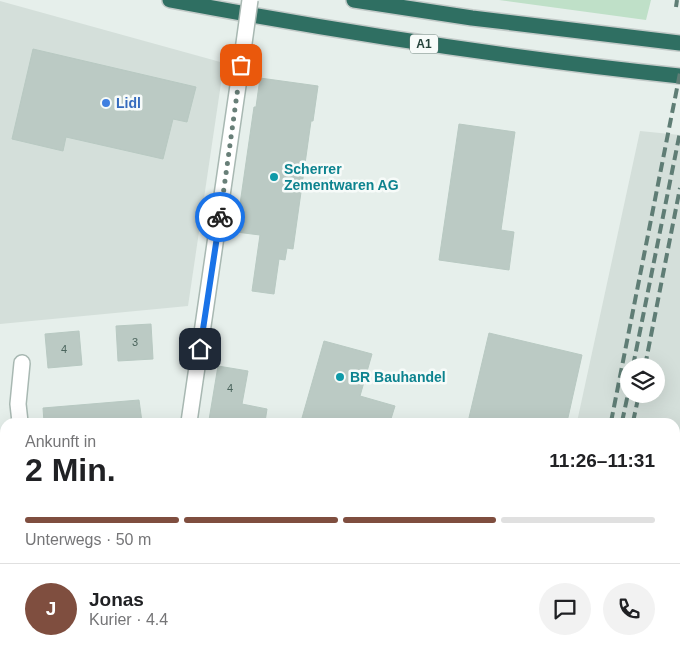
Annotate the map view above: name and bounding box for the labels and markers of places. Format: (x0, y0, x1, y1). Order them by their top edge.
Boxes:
pin (220, 44, 262, 86)
place label: Lidl (116, 95, 141, 111)
marker: Lidl (100, 97, 112, 109)
place label: Scherrer Zementwaren AG (284, 161, 399, 193)
marker: Scherrer Zementwaren AG (268, 171, 280, 183)
pin (179, 328, 221, 370)
place label: BR Bauhandel (350, 369, 446, 385)
marker: BR Bauhandel (334, 371, 346, 383)

